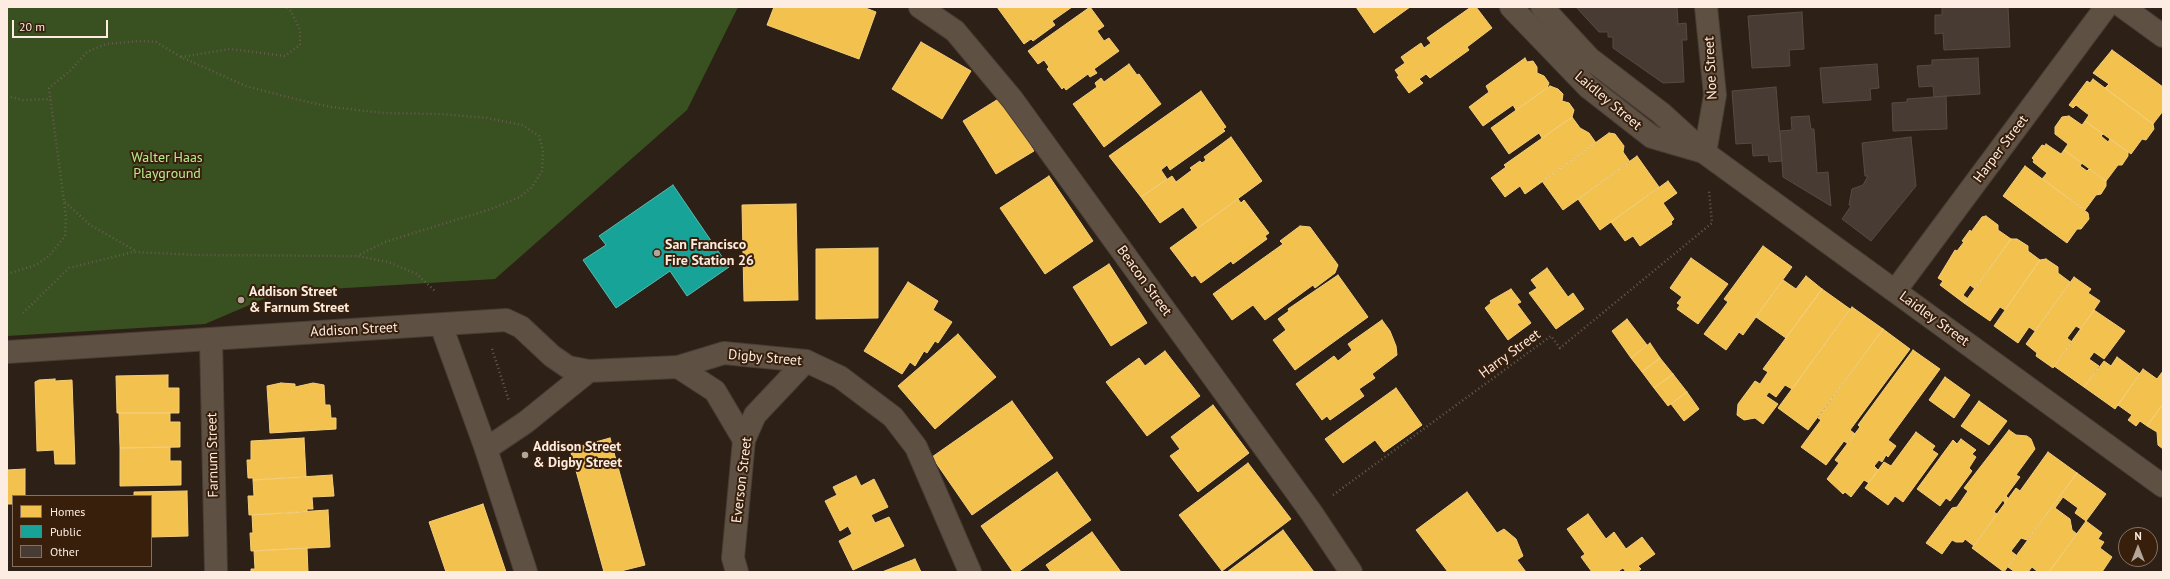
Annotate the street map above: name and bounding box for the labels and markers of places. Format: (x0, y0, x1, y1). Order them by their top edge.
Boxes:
place label: San Francisco Fire Station 26 (665, 237, 754, 270)
marker: San Francisco Fire Station 26 (652, 248, 662, 258)
place label: Addison Street & Farnum Street (249, 284, 349, 316)
marker: Addison Street & Farnum Street (236, 295, 246, 305)
place label: Addison Street & Digby Street (533, 439, 622, 472)
marker: Addison Street & Digby Street (520, 450, 530, 460)

